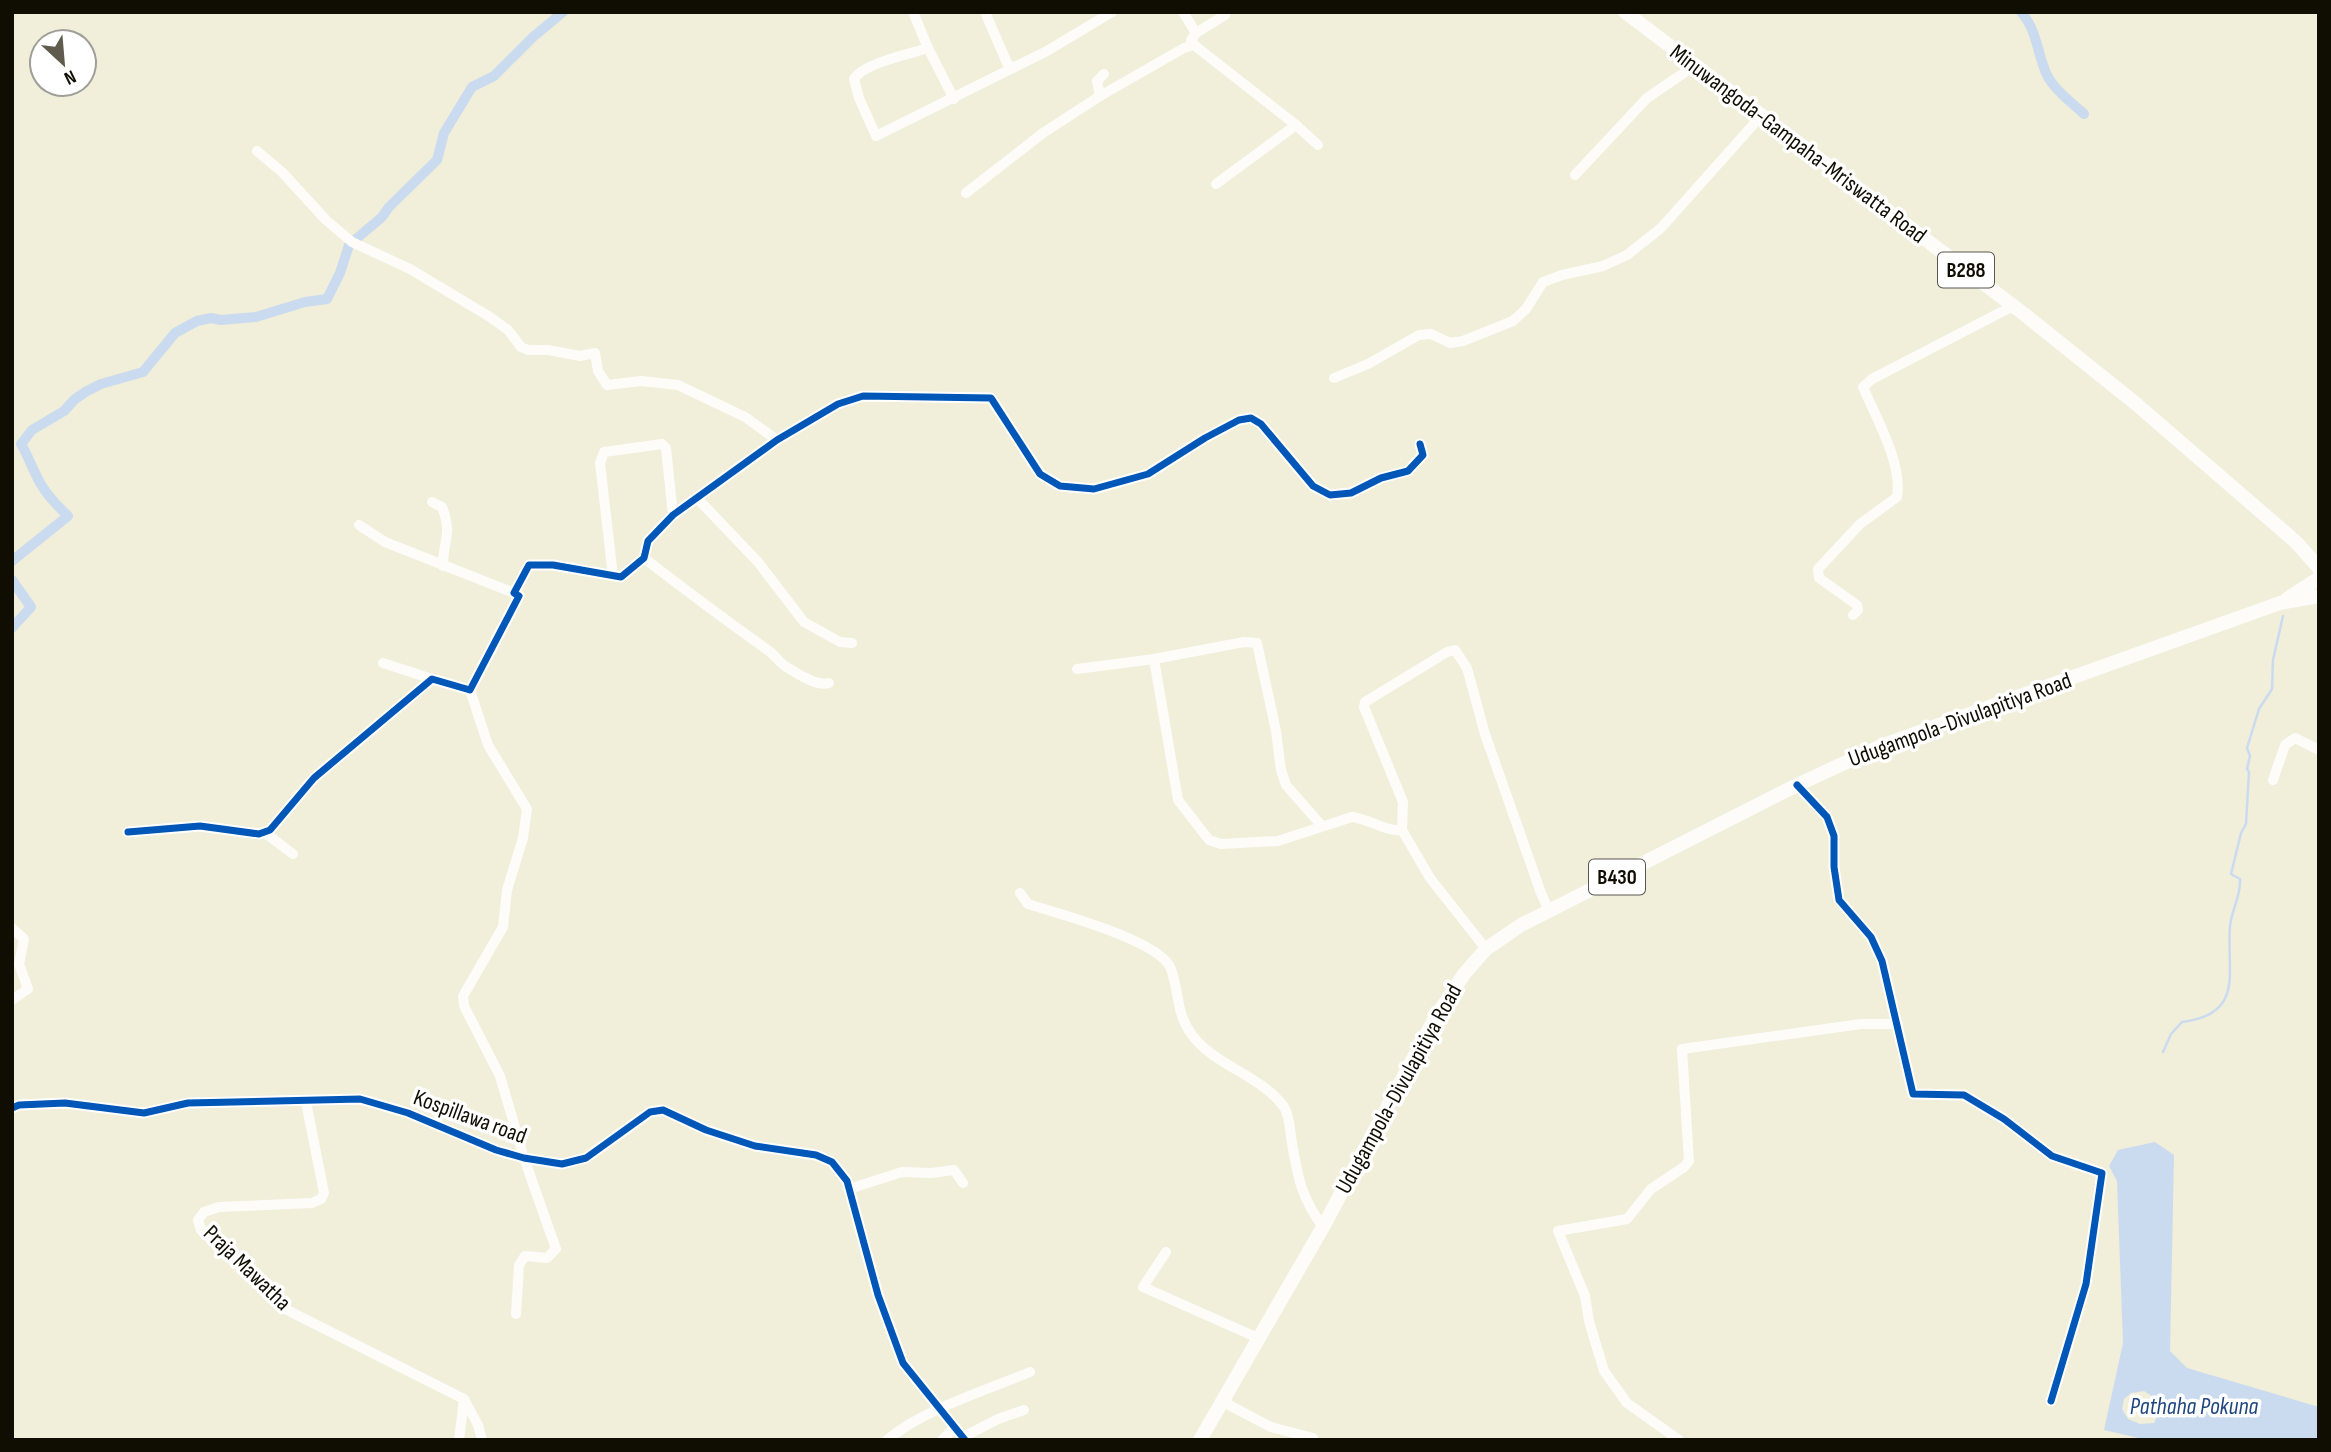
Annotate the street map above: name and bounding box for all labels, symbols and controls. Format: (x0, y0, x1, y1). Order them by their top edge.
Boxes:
north arrow (28, 28, 98, 98)
street label: Minuwangoda-Gampaha-Mriswatta Road (1664, 38, 1932, 250)
text: N (60, 64, 79, 89)
road number: B288 (1938, 252, 1994, 288)
street label: Udugampola-Divulapitiya Road (1845, 667, 2075, 773)
road number: B430 (1589, 860, 1645, 894)
street label: Udugampola-Divulapitiya Road (1330, 979, 1468, 1199)
street label: Kospillawa road (410, 1084, 530, 1150)
street label: Praja Mawatha (197, 1219, 297, 1317)
water label: Pathaha Pokuna (2130, 1392, 2258, 1421)

